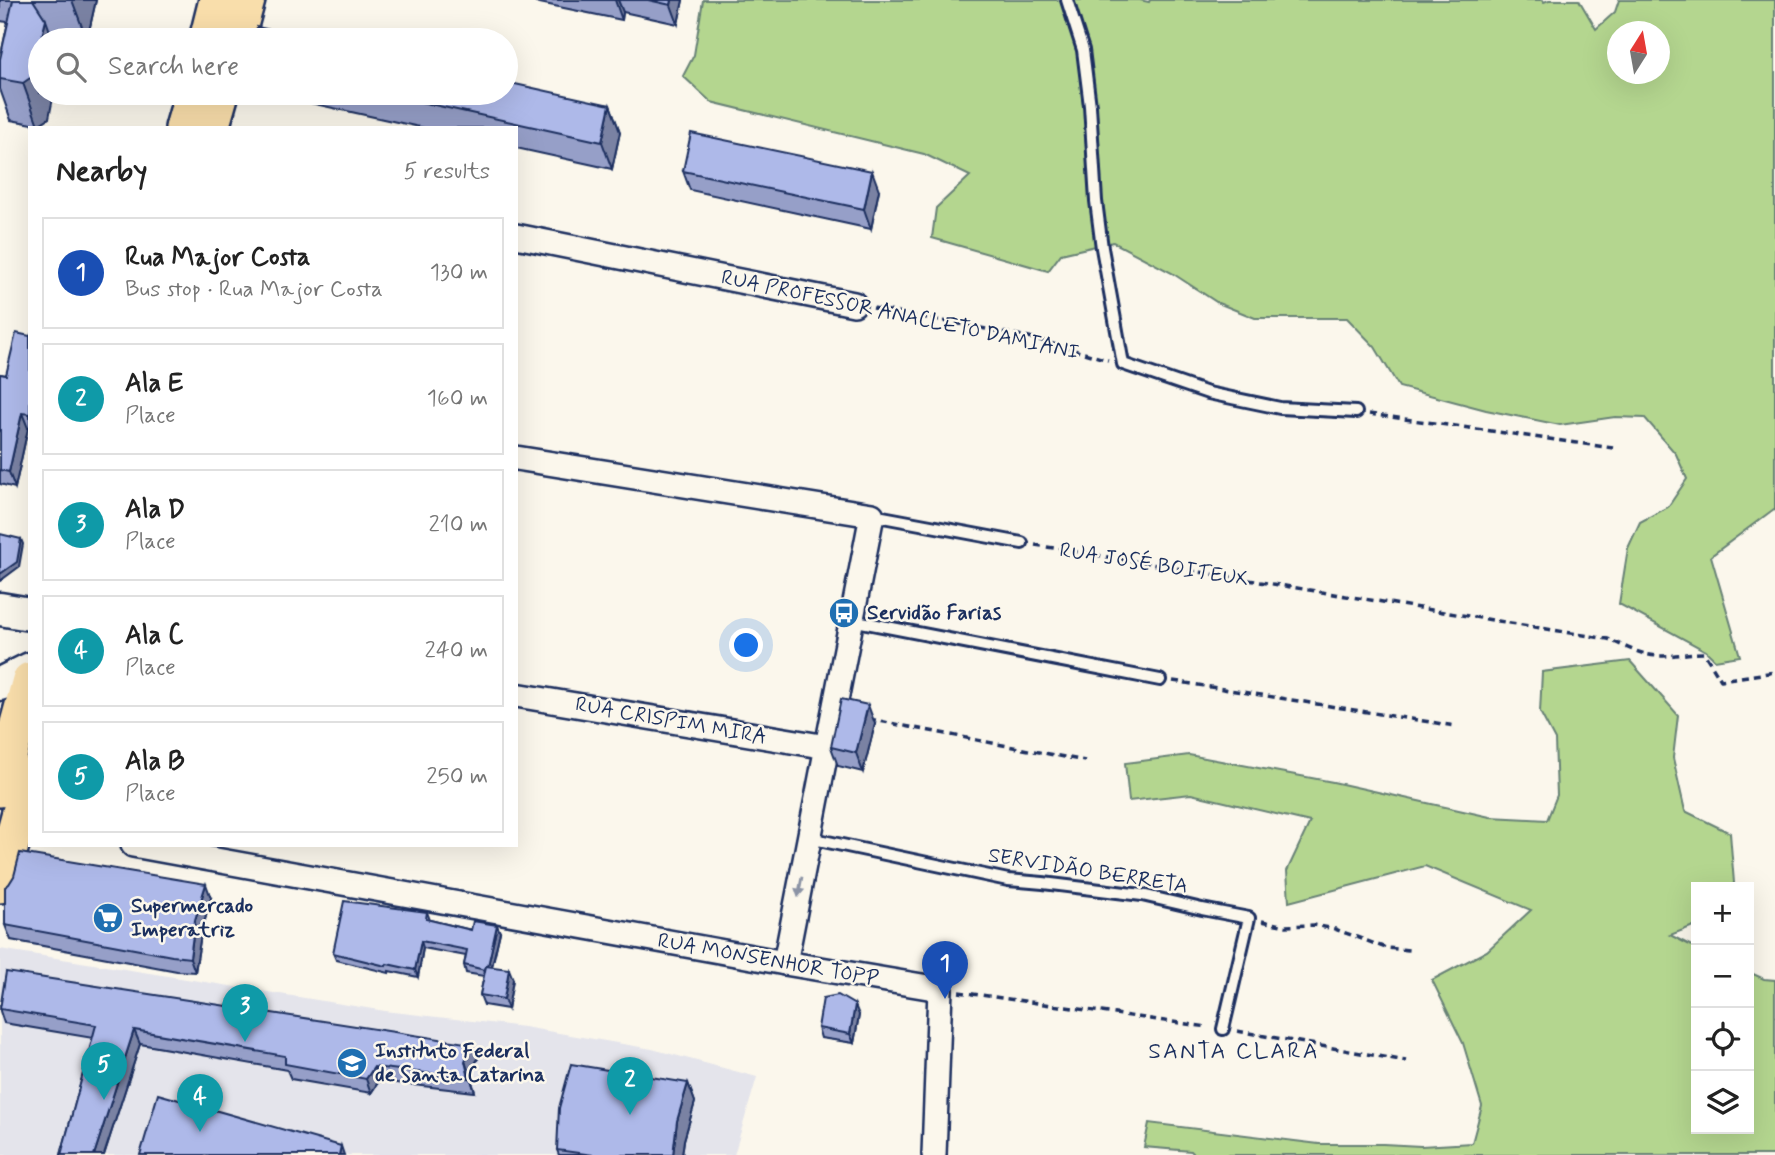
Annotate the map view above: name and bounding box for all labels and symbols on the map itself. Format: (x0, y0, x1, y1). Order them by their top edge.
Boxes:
north arrow (1607, 21, 1670, 84)
street label: RUA PROFESSOR ANACLETO DAMIANI (719, 263, 1081, 367)
street label: RUA JOSÉ BOITEUX (1057, 536, 1251, 594)
bus stop icon: Servidão Farias (827, 596, 861, 630)
place label: Servidão Farias (867, 599, 1002, 627)
your location (729, 628, 763, 662)
street label: RUA CRISPIM MIRA (573, 690, 769, 752)
street label: SERVIDÃO BERRETA (986, 841, 1190, 901)
one-way arrow (794, 876, 805, 898)
place label: Supermercado Imperatriz (131, 892, 254, 944)
supermarket icon: Supermercado Imperatriz (91, 901, 125, 935)
street label: RUA MONSENHOR TOPP (655, 927, 881, 993)
pin: 1 (922, 941, 968, 999)
pin: 3 (222, 984, 268, 1042)
place label: Instituto Federal de Santa Catarina (375, 1037, 545, 1089)
district label: SANTA CLARA (1148, 1037, 1320, 1067)
pin: 5 (81, 1042, 127, 1100)
school or university icon: Instituto Federal de Santa Catarina (335, 1046, 369, 1080)
pin: 2 (607, 1057, 653, 1115)
pin: 4 (177, 1074, 223, 1132)

